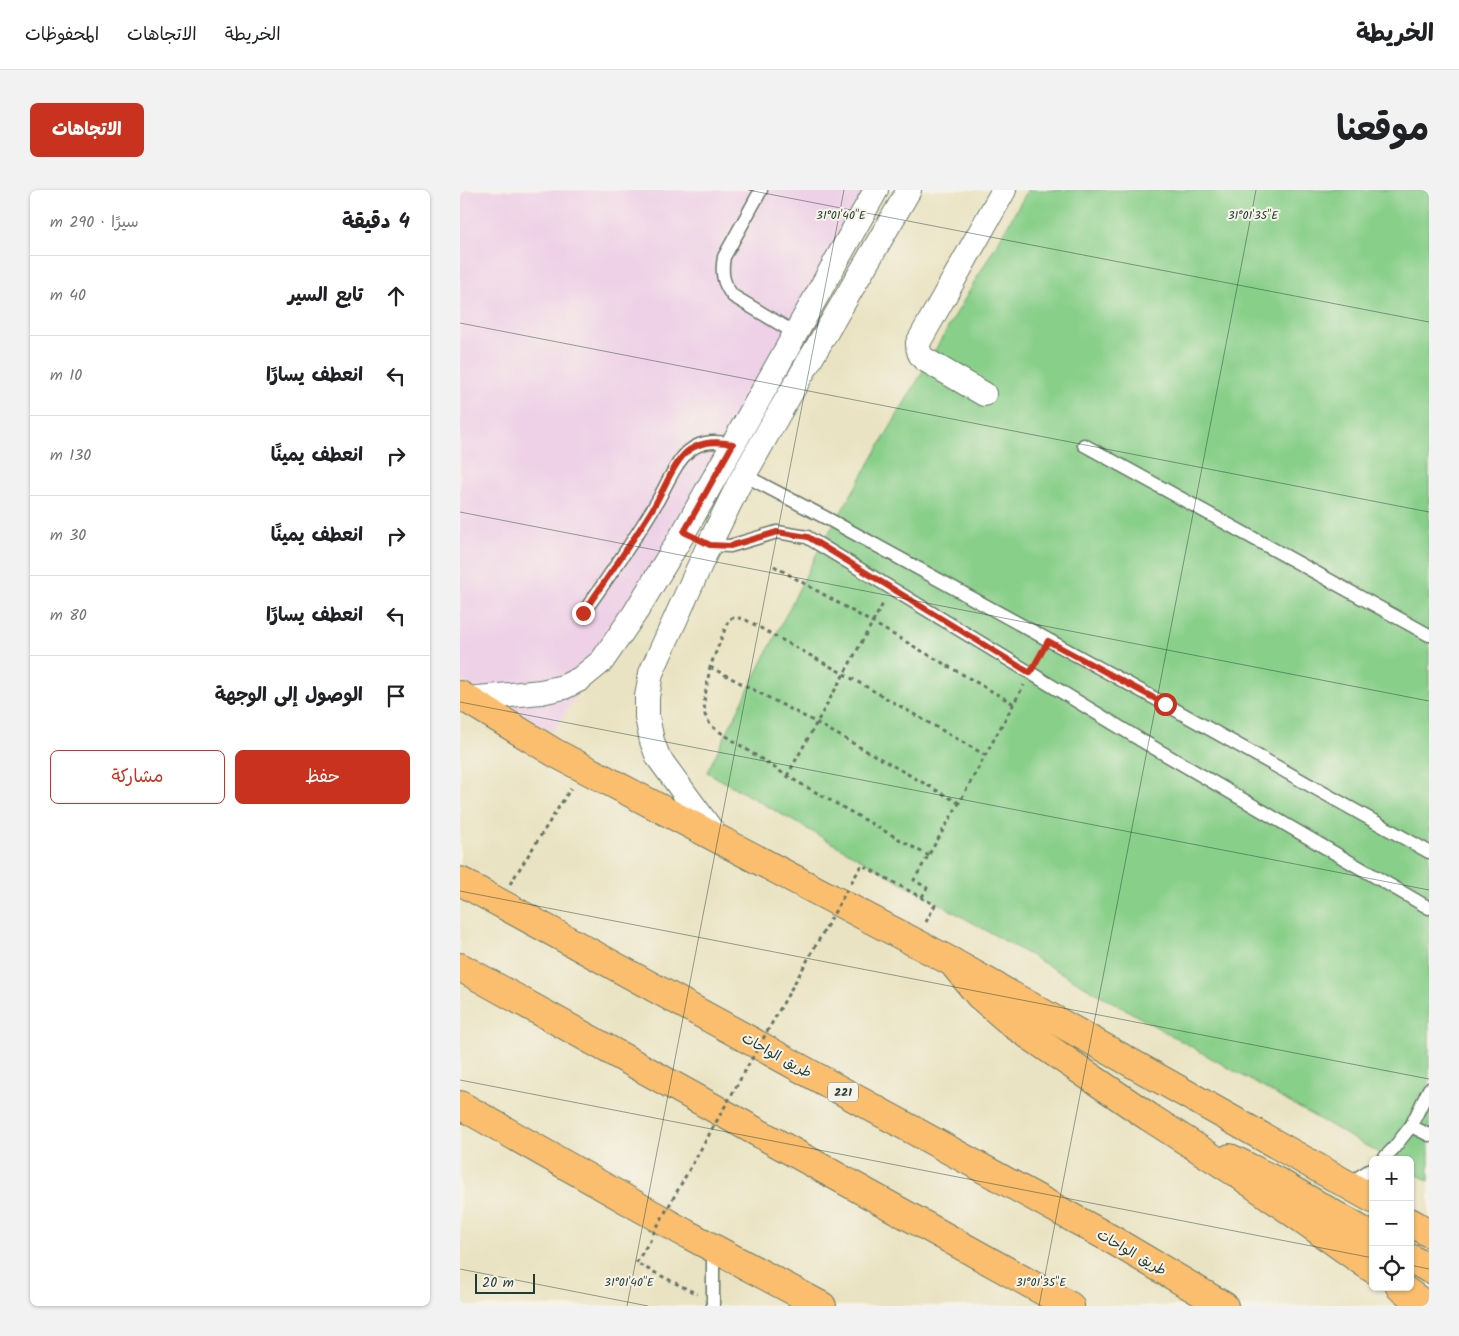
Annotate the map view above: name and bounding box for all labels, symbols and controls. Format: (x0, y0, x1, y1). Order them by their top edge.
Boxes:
text: الخريطة (1356, 15, 1434, 54)
text: المحفوظات (25, 21, 99, 50)
text: الاتجاهات (127, 21, 197, 50)
text: الخريطة (225, 21, 281, 50)
button: الاتجاهات (30, 103, 144, 157)
text: موقعنا (1336, 103, 1429, 159)
text: 4 دقيقة (342, 206, 410, 239)
text: 31°01'40"E (816, 206, 867, 225)
text: 31°01'35"E (1228, 206, 1279, 225)
text: سيرًا · 290 m (50, 210, 139, 235)
text: تابع السير (288, 281, 363, 311)
icon: ahead (382, 282, 410, 310)
text: 40 m (50, 283, 86, 308)
text: انعطف يسارًا (266, 361, 363, 391)
icon: left (382, 362, 410, 390)
text: 10 m (50, 363, 82, 388)
text: انعطف يمينًا (271, 441, 363, 471)
icon: right (382, 442, 410, 470)
text: 130 m (50, 443, 91, 468)
text: انعطف يمينًا (271, 521, 363, 551)
icon: right (382, 522, 410, 550)
text: 30 m (50, 523, 86, 548)
text: انعطف يسارًا (266, 601, 363, 631)
icon: left (382, 602, 410, 630)
route end (572, 602, 595, 625)
text: 80 m (50, 603, 87, 628)
text: الوصول إلى الوجهة (215, 681, 363, 711)
icon: arrive (382, 682, 410, 710)
route start (1154, 693, 1177, 716)
button: مشاركة (50, 750, 225, 804)
button: حفظ (235, 750, 410, 804)
street label: طريق الواحات (737, 1027, 816, 1084)
road number: 221 (828, 1082, 858, 1102)
map controls (1369, 1156, 1414, 1291)
button: + (1369, 1156, 1414, 1201)
button: − (1369, 1201, 1414, 1246)
street label: طريق الواحات (1092, 1224, 1171, 1282)
button: locate (1369, 1246, 1414, 1291)
scale bar (475, 1271, 535, 1294)
text: 20 m (482, 1272, 514, 1294)
text: 31°01'40"E (604, 1273, 655, 1292)
text: 31°01'35"E (1016, 1273, 1067, 1292)

